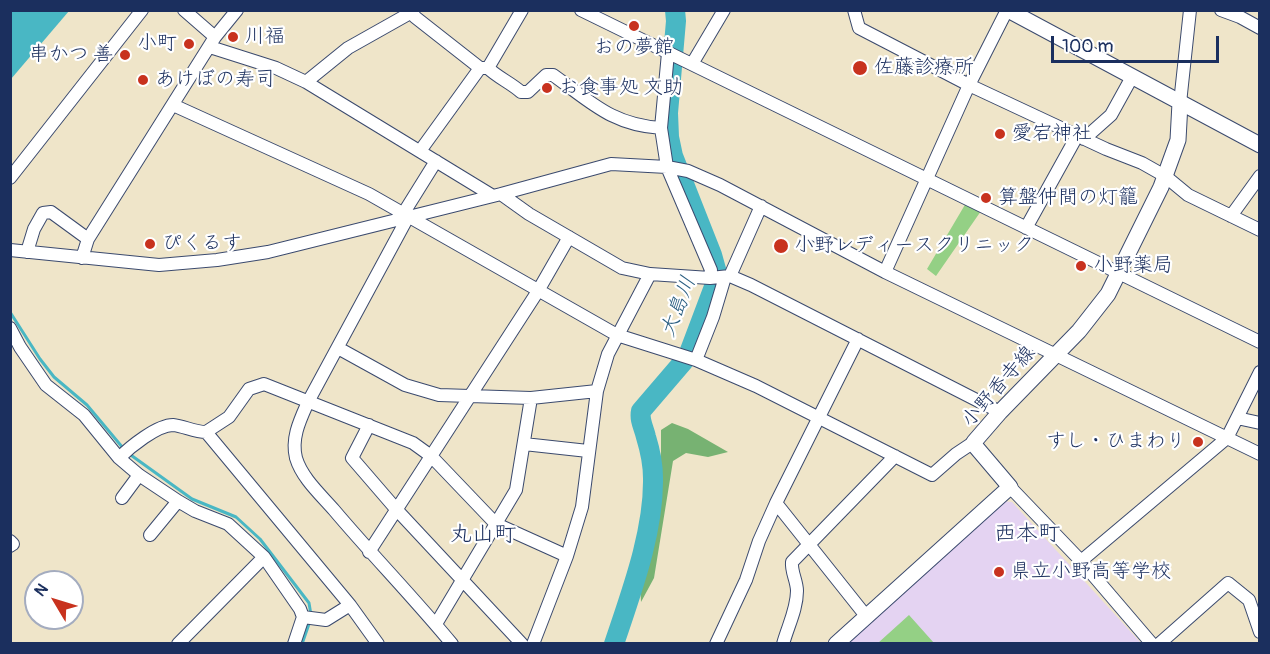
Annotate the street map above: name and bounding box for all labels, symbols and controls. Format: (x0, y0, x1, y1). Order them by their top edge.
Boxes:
marker: おの夢館 (627, 19, 641, 33)
scale bar (1054, 24, 1222, 62)
place label: 川福 (245, 25, 285, 49)
marker: 川福 (226, 30, 240, 44)
place label: 小町 (137, 32, 177, 56)
text: 100 m (1062, 35, 1114, 58)
place label: おの夢館 (594, 36, 674, 60)
marker: 小町 (182, 37, 196, 51)
place label: 串かつ 善 (29, 43, 113, 67)
marker: 串かつ 善 (118, 48, 132, 62)
place label: 佐藤診療所 (874, 56, 974, 80)
marker: 佐藤診療所 (851, 59, 869, 77)
place label: あけぼの寿司 (155, 68, 275, 92)
marker: あけぼの寿司 (136, 73, 150, 87)
place label: お食事処 文助 (559, 76, 683, 100)
marker: お食事処 文助 (540, 81, 554, 95)
place label: 愛宕神社 (1012, 122, 1092, 146)
marker: 愛宕神社 (993, 127, 1007, 141)
place label: 算盤仲間の灯籠 (998, 186, 1138, 210)
marker: 算盤仲間の灯籠 (979, 191, 993, 205)
place label: ぴくるす (162, 232, 242, 256)
place label: 小野レディースクリニック (794, 234, 1034, 258)
marker: ぴくるす (143, 237, 157, 251)
marker: 小野レディースクリニック (772, 237, 790, 255)
place label: 小野薬局 (1093, 254, 1173, 278)
marker: 小野薬局 (1074, 259, 1088, 273)
water label: 大島川 (656, 273, 702, 341)
street label: 小野香寺線 (957, 341, 1041, 433)
place label: すし・ひまわり (1046, 430, 1186, 454)
marker: すし・ひまわり (1191, 435, 1205, 449)
district label: 西本町 (994, 521, 1060, 547)
district label: 丸山町 (450, 522, 516, 548)
place label: 県立小野高等学校 (1011, 560, 1171, 584)
marker: 県立小野高等学校 (992, 565, 1006, 579)
north arrow (24, 570, 84, 630)
text: N (30, 580, 53, 601)

